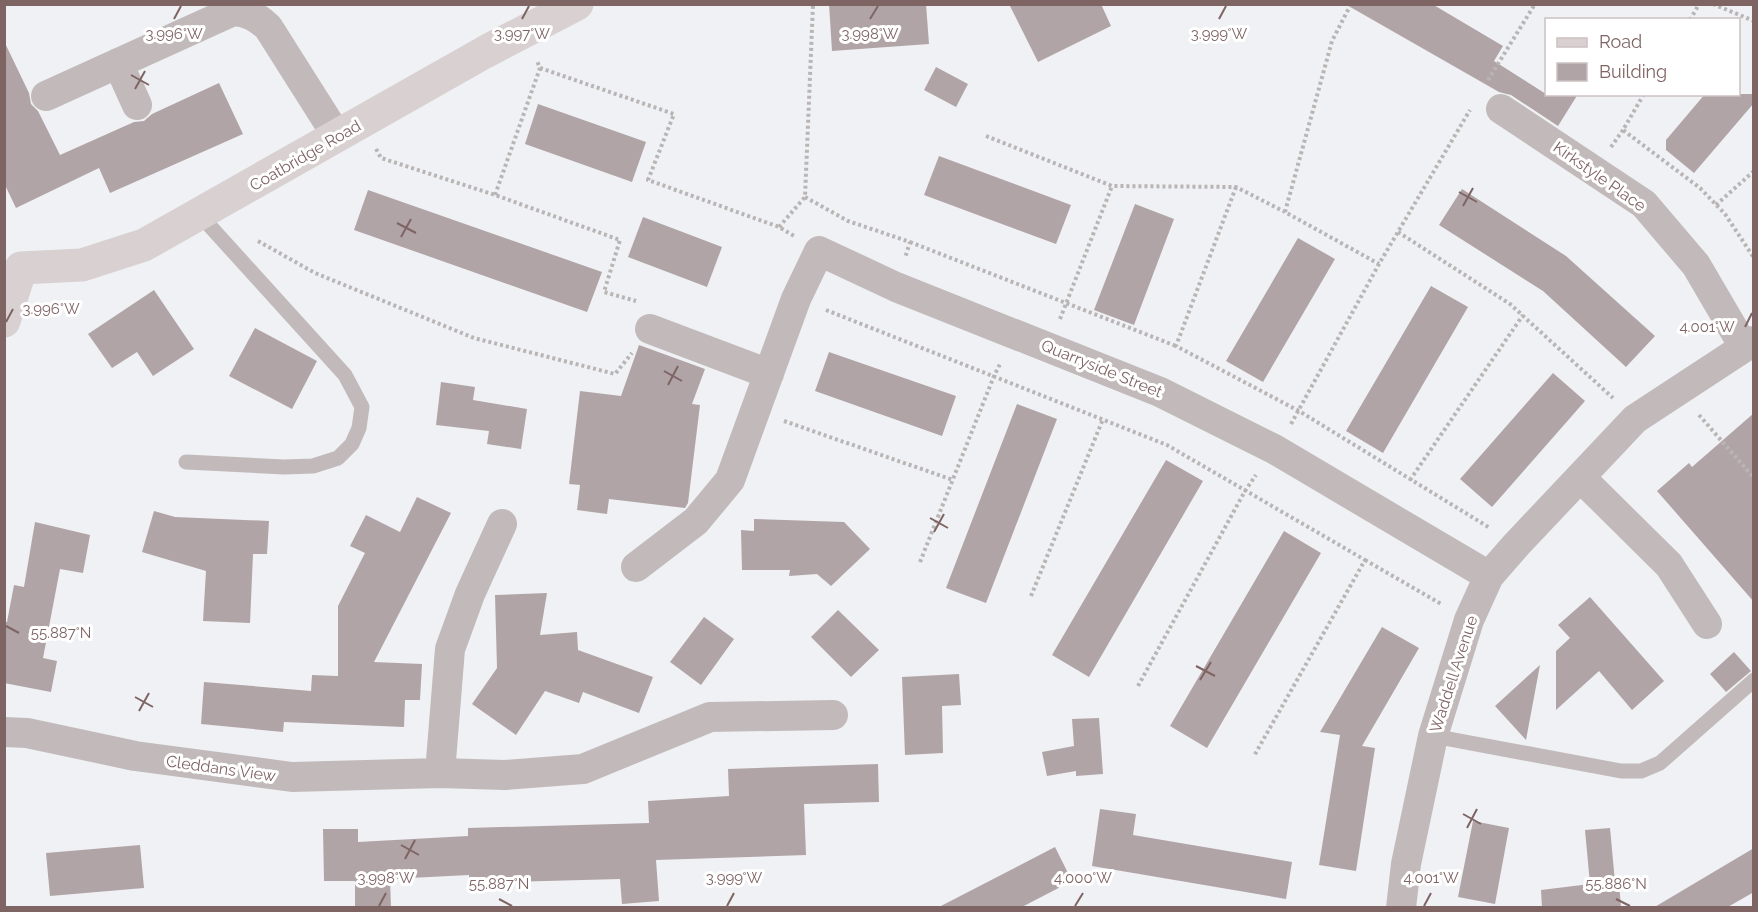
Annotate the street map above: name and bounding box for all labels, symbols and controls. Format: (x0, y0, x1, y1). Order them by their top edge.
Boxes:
legend (1545, 18, 1740, 96)
text: 3.996°W (145, 25, 203, 43)
text: 3.997°W (494, 25, 550, 43)
text: 3.998°W (841, 25, 899, 43)
text: 3.999°W (1191, 25, 1247, 43)
text: Road (1599, 31, 1642, 52)
text: Building (1599, 61, 1667, 82)
street label: Coatbridge Road (246, 116, 364, 195)
street label: Kirkstyle Place (1550, 137, 1650, 215)
text: 3.996°W (22, 300, 80, 318)
text: 4.001°W (1679, 318, 1735, 336)
street label: Quarryside Street (1038, 336, 1166, 402)
street label: Waddell Avenue (1426, 613, 1481, 735)
text: 55.887°N (31, 624, 91, 642)
street label: Cleddans View (165, 751, 277, 786)
text: 3.998°W (357, 869, 415, 887)
text: 3.999°W (706, 869, 762, 887)
text: 4.000°W (1054, 869, 1112, 887)
text: 4.001°W (1403, 869, 1459, 887)
text: 55.887°N (469, 875, 529, 893)
text: 55.886°N (1585, 875, 1647, 893)

